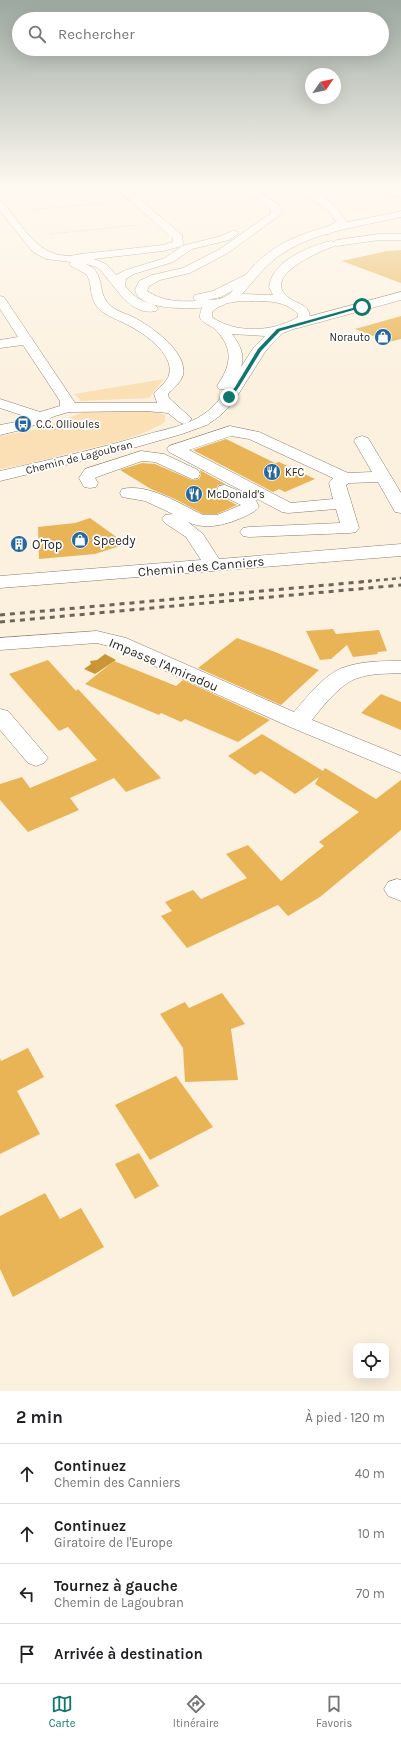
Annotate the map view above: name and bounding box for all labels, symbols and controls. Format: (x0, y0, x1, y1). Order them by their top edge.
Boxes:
search box (12, 12, 389, 56)
icon: search (26, 23, 48, 45)
text: Rechercher (58, 25, 135, 43)
north arrow (305, 68, 341, 104)
route start (353, 298, 371, 316)
shop icon: Norauto (373, 327, 393, 347)
place label: Norauto (330, 331, 370, 344)
route end (220, 388, 238, 406)
bus stop icon: C.C. Ollioules (13, 414, 33, 434)
place label: C.C. Ollioules (36, 418, 100, 431)
street label: Chemin de Lagoubran (24, 438, 134, 477)
restaurant icon: KFC (262, 462, 282, 482)
place label: KFC (285, 466, 304, 479)
restaurant icon: McDonald's (184, 484, 204, 504)
place label: McDonald's (207, 488, 265, 501)
shop icon: Speedy (70, 530, 90, 550)
place label: Speedy (93, 533, 136, 548)
building icon: O'Top (9, 534, 29, 554)
place label: O'Top (32, 537, 62, 552)
street label: Chemin des Canniers (137, 553, 265, 579)
street label: Impasse l'Amiradou (107, 635, 221, 694)
map controls (353, 1343, 389, 1379)
button: locate (353, 1343, 389, 1379)
text: 2 min (16, 1407, 63, 1427)
text: À pied · 120 m (305, 1410, 385, 1425)
text: Continuez (54, 1457, 126, 1475)
icon: ahead (16, 1463, 38, 1485)
text: 40 m (355, 1466, 385, 1481)
text: Chemin des Canniers (54, 1475, 181, 1490)
text: Continuez (54, 1517, 126, 1535)
icon: ahead (16, 1523, 38, 1545)
text: 10 m (358, 1526, 385, 1541)
text: Giratoire de l'Europe (54, 1535, 173, 1550)
text: Tournez à gauche (54, 1577, 178, 1595)
icon: left (16, 1583, 38, 1605)
text: 70 m (356, 1586, 385, 1601)
text: Chemin de Lagoubran (54, 1595, 184, 1610)
icon: arrive (16, 1643, 38, 1665)
text: Arrivée à destination (54, 1645, 203, 1663)
tab: Carte (49, 1693, 75, 1730)
tab: Itinéraire (173, 1693, 219, 1730)
tab: Favoris (316, 1693, 352, 1730)

